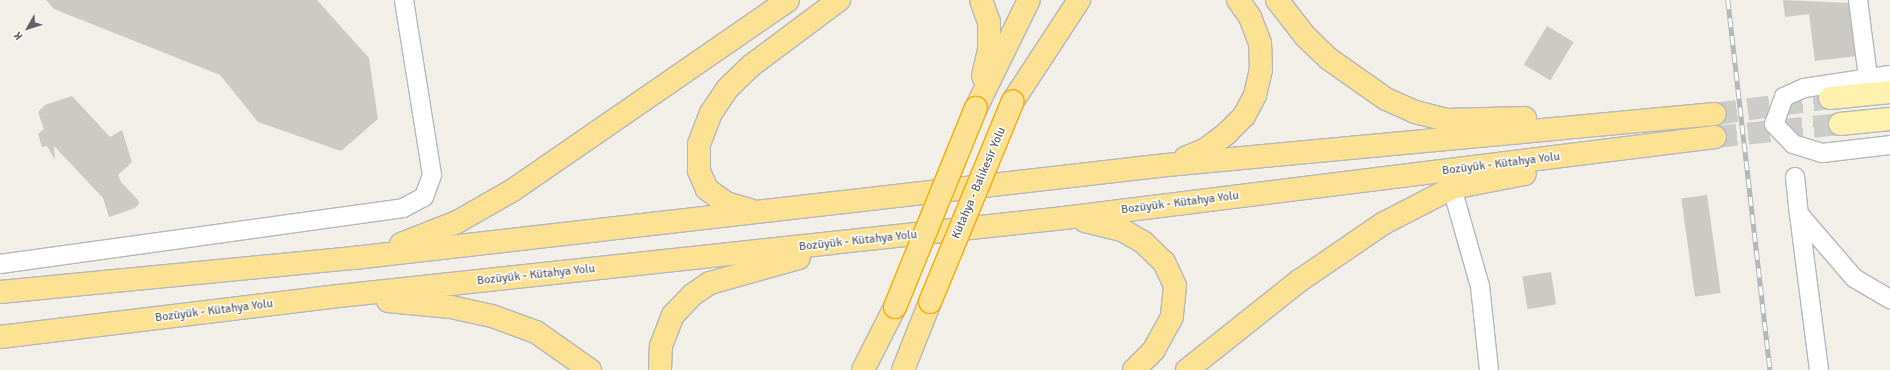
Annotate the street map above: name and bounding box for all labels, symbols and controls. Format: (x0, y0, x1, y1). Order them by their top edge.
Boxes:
north arrow (8, 8, 48, 48)
text: K (11, 29, 25, 43)
street label: Kütahya - Balıkesir Yolu (949, 125, 1009, 241)
street label: Bozüyük - Kütahya Yolu (1441, 150, 1561, 178)
street label: Bozüyük - Kütahya Yolu (1120, 189, 1240, 217)
street label: Bozüyük - Kütahya Yolu (798, 228, 918, 254)
street label: Bozüyük - Kütahya Yolu (476, 262, 596, 288)
street label: Bozüyük - Kütahya Yolu (154, 297, 274, 325)

